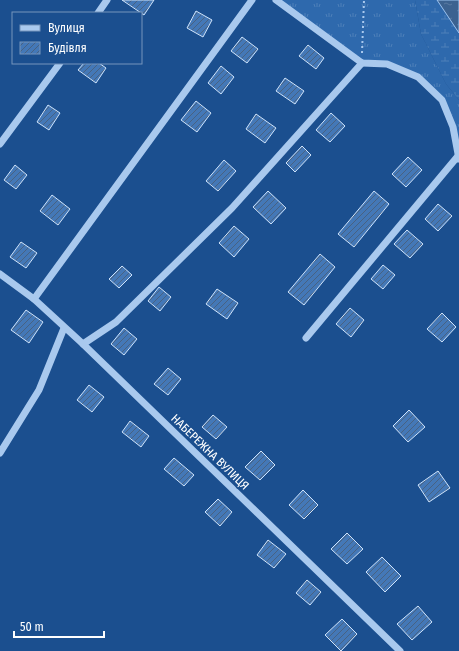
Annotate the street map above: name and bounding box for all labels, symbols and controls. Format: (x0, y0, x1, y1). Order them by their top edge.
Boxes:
legend (12, 12, 142, 64)
text: Вулиця (48, 21, 85, 35)
text: Будівля (48, 41, 87, 55)
street label: НАБЕРЕЖНА ВУЛИЦЯ (168, 411, 252, 493)
scale bar (14, 613, 104, 639)
text: 50 m (20, 620, 44, 634)

